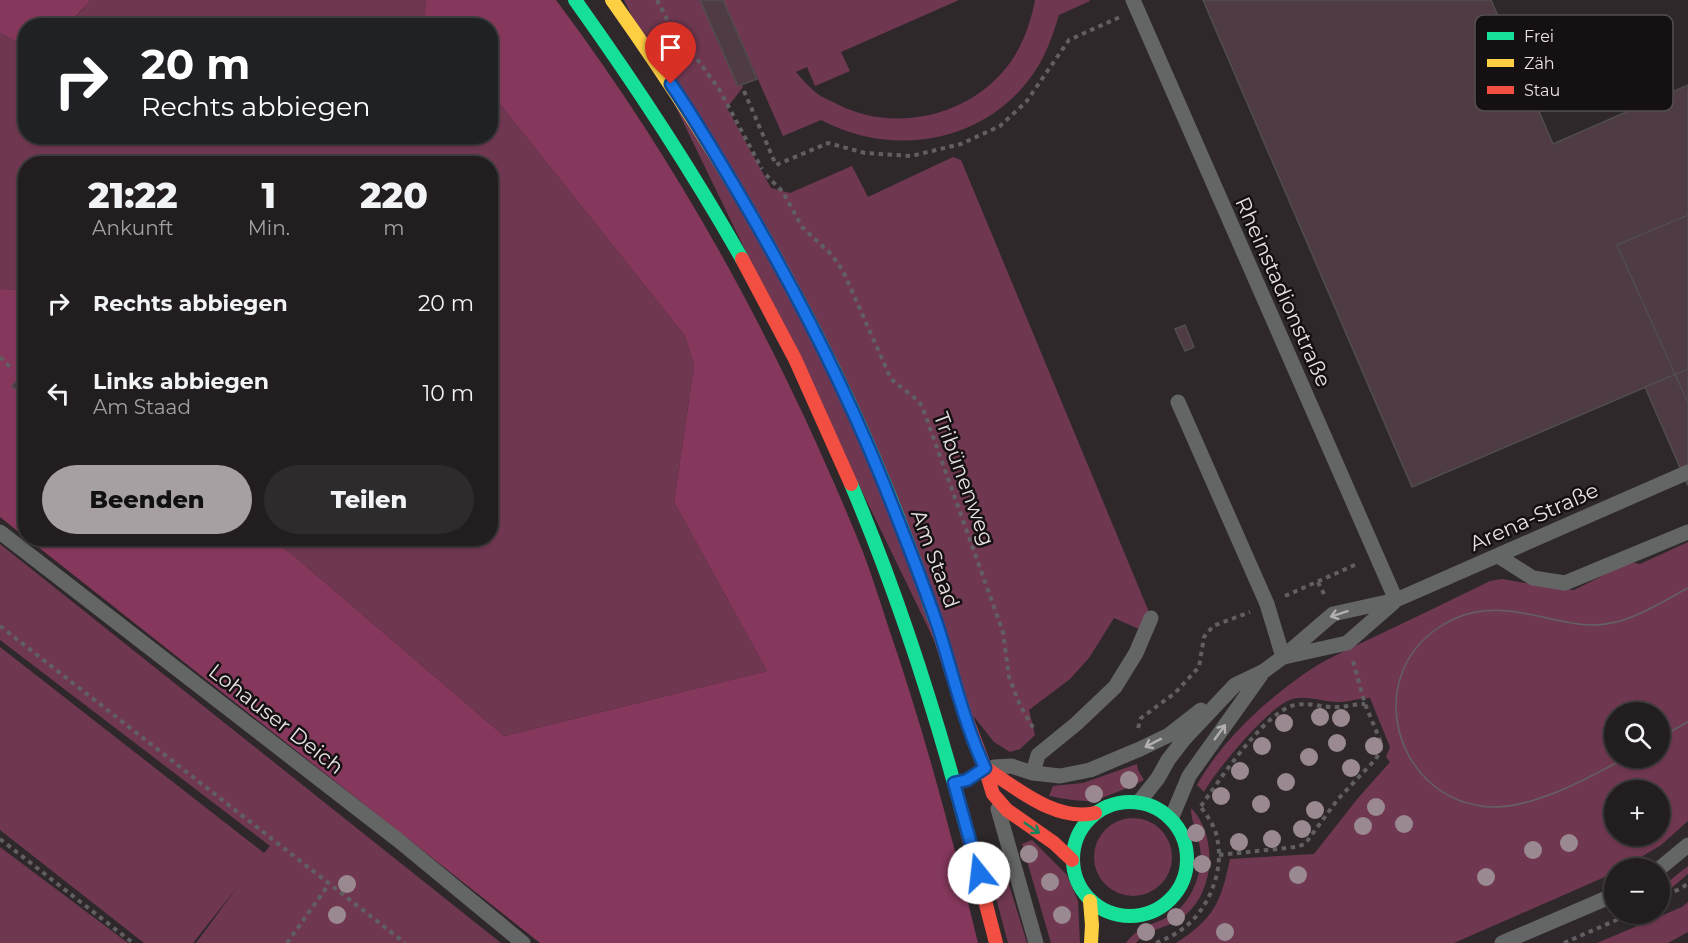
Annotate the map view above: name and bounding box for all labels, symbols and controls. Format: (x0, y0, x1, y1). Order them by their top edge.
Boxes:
legend (1475, 15, 1673, 111)
pin (645, 22, 696, 84)
text: Frei (1524, 27, 1554, 46)
icon: arrive (654, 31, 687, 64)
text: 20 m (141, 38, 250, 90)
icon: right (42, 42, 120, 120)
text: Zäh (1524, 54, 1555, 73)
text: Stau (1524, 81, 1560, 100)
text: Rechts abbiegen (141, 90, 370, 123)
text: 21:22 (88, 173, 178, 217)
text: 1 (262, 173, 276, 217)
text: 220 (360, 173, 428, 217)
street label: Rheinstadionstraße (1230, 193, 1337, 391)
text: Ankunft (92, 216, 174, 240)
text: Min. (248, 216, 290, 240)
text: m (383, 216, 405, 240)
icon: right (42, 287, 75, 320)
text: Rechts abbiegen (93, 290, 288, 317)
text: 20 m (418, 290, 474, 317)
text: Links abbiegen (93, 368, 269, 395)
icon: left (42, 377, 75, 410)
text: 10 m (422, 380, 474, 407)
text: Am Staad (93, 395, 191, 419)
street label: Tribünenweg (929, 409, 1000, 549)
button: Beenden (42, 465, 252, 534)
button: Teilen (264, 465, 474, 534)
street label: Arena-Straße (1466, 477, 1602, 556)
street label: Am Staad (906, 506, 965, 611)
one-way arrow (1330, 609, 1349, 620)
street label: Lohauser Deich (204, 658, 349, 779)
map controls (1604, 702, 1670, 924)
button: search (1604, 702, 1670, 768)
one-way arrow (1213, 724, 1226, 740)
one-way arrow (1145, 737, 1162, 749)
button: + (1604, 780, 1670, 846)
one-way arrow (1023, 822, 1039, 834)
position arrow (947, 841, 1011, 905)
button: − (1604, 858, 1670, 924)

